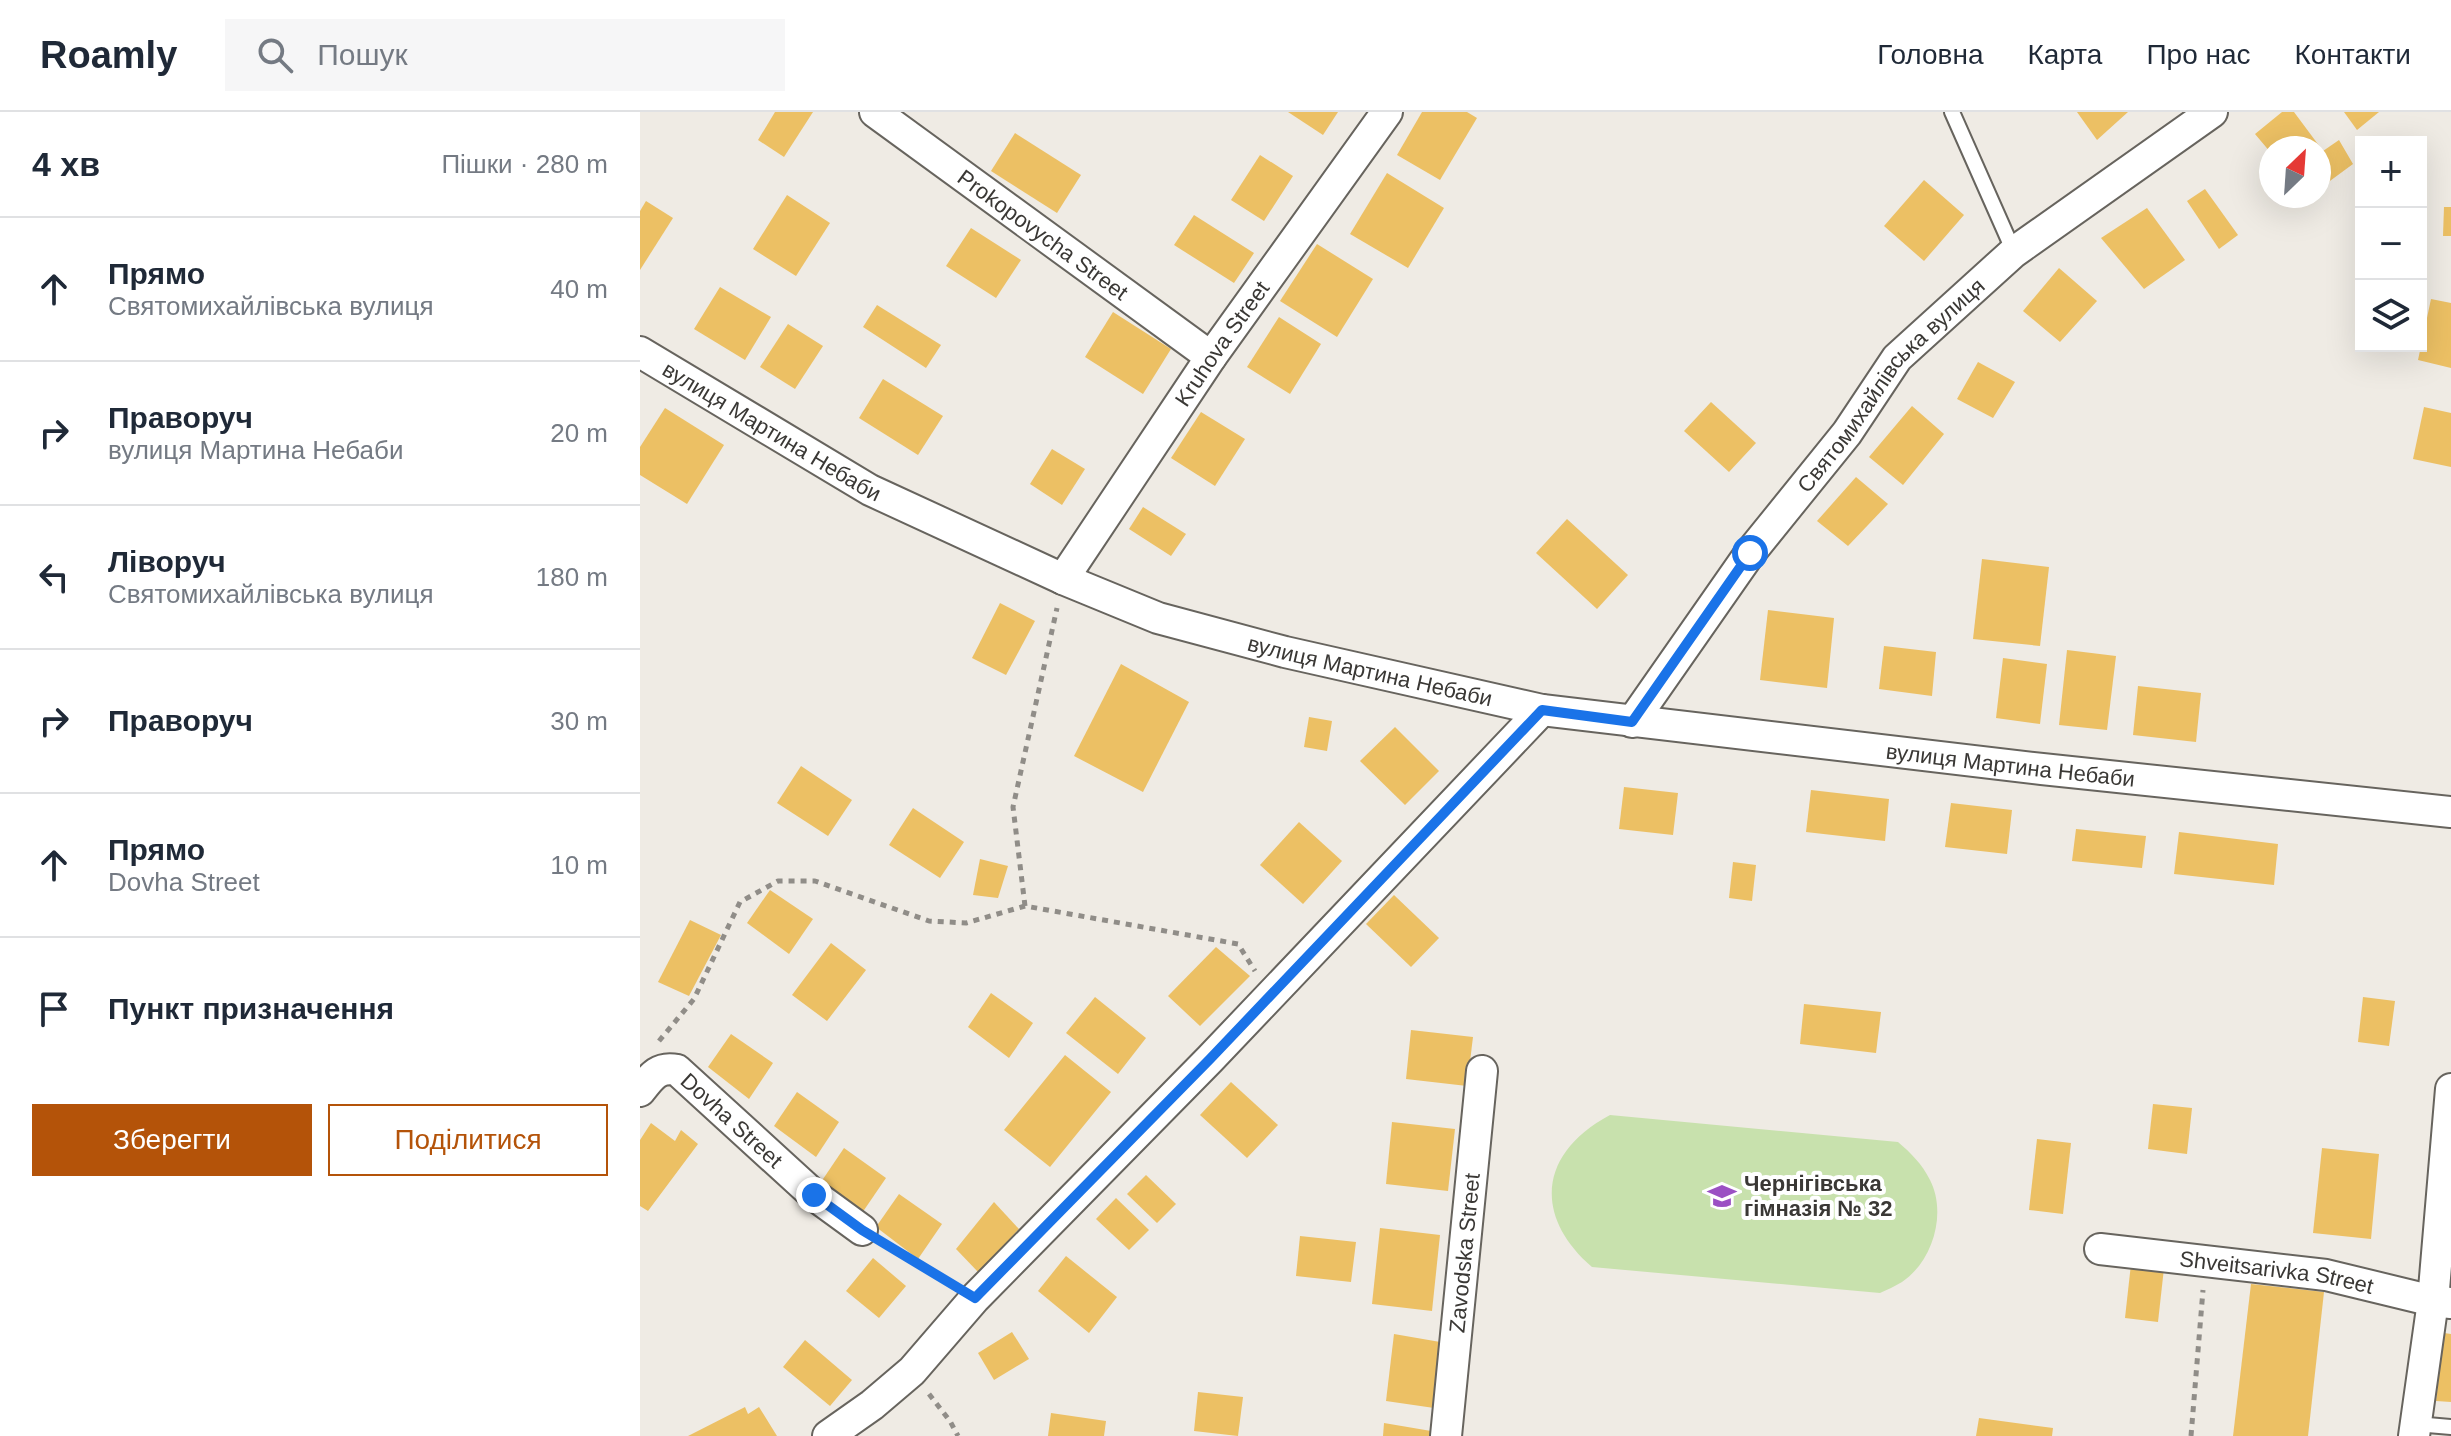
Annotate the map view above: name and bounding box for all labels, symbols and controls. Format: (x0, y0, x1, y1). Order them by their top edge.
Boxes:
search box (225, 19, 785, 91)
icon: search (253, 33, 297, 77)
text: Roamly (40, 34, 177, 76)
text: Пошук (317, 38, 408, 71)
text: Головна (1877, 39, 1984, 70)
text: Карта (2028, 39, 2102, 70)
text: Про нас (2146, 39, 2251, 70)
text: Контакти (2295, 39, 2411, 70)
north arrow (2259, 136, 2331, 208)
map controls (2355, 136, 2427, 352)
button: + (2355, 136, 2427, 208)
text: 4 хв (32, 145, 100, 183)
text: Пішки · 280 m (441, 149, 608, 179)
street label: Prokopovycha Street (953, 165, 1133, 305)
button: − (2355, 208, 2427, 280)
text: Прямо (108, 257, 205, 290)
icon: ahead (32, 267, 76, 311)
street label: Святомихайлівська вулиця (1792, 273, 1990, 497)
text: 40 m (550, 274, 608, 304)
street label: Kruhova Street (1170, 276, 1274, 411)
button: layers (2355, 280, 2427, 352)
text: Святомихайлівська вулиця (108, 291, 434, 321)
street label: вулиця Мартина Небаби (658, 357, 885, 506)
text: Праворуч (108, 401, 253, 434)
icon: right (32, 411, 76, 455)
text: 20 m (550, 418, 608, 448)
text: вулиця Мартина Небаби (108, 435, 403, 465)
route start (1732, 535, 1768, 571)
text: Ліворуч (108, 545, 226, 578)
icon: left (32, 555, 76, 599)
text: 180 m (536, 562, 608, 592)
text: Святомихайлівська вулиця (108, 579, 434, 609)
street label: вулиця Мартина Небаби (1245, 631, 1495, 711)
icon: right (32, 699, 76, 743)
text: Праворуч (108, 704, 253, 737)
text: 30 m (550, 706, 608, 736)
street label: вулиця Мартина Небаби (1885, 739, 2136, 792)
text: Прямо (108, 833, 205, 866)
icon: ahead (32, 843, 76, 887)
text: 10 m (550, 850, 608, 880)
text: Dovha Street (108, 867, 260, 897)
icon: arrive (32, 987, 76, 1031)
text: Пункт призначення (108, 992, 394, 1025)
street label: Dovha Street (676, 1068, 787, 1173)
button: Зберегти (32, 1104, 312, 1176)
button: Поділитися (328, 1104, 608, 1176)
place label: Чернігівська гімназія № 32 (1744, 1171, 1892, 1221)
street label: Zavodska Street (1444, 1172, 1485, 1334)
route end (796, 1177, 832, 1213)
school or university icon: Чернігівська гімназія № 32 (1707, 1181, 1737, 1211)
street label: Shveitsarivka Street (2178, 1246, 2376, 1299)

